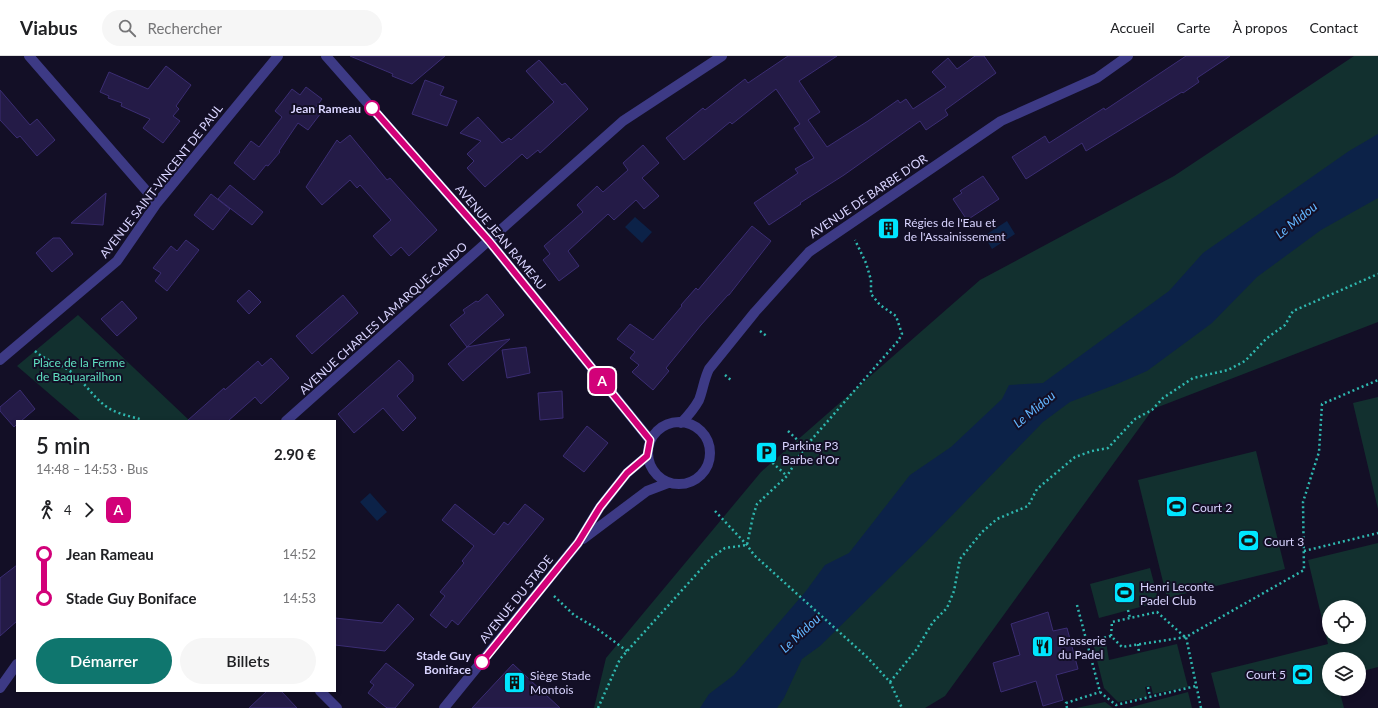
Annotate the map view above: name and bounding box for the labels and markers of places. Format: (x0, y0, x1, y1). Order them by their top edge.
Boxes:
marker: Jean Rameau (364, 100, 380, 116)
place label: Jean Rameau (291, 101, 361, 116)
place label: Régies de l'Eau et de l'Assainissement (904, 215, 1006, 244)
building icon: Régies de l'Eau et de l'Assainissement (875, 216, 901, 242)
place label: Parking P3 Barbe d'Or (782, 438, 840, 467)
parking icon: Parking P3 Barbe d'Or (754, 439, 780, 465)
sports icon: Court 2 (1163, 494, 1189, 520)
place label: Court 2 (1192, 500, 1232, 515)
sports icon: Court 3 (1235, 528, 1261, 554)
place label: Court 3 (1264, 534, 1304, 549)
place label: Henri Leconte Padel Club (1140, 579, 1214, 608)
sports icon: Henri Leconte Padel Club (1111, 580, 1137, 606)
place label: Brasserie du Padel (1058, 633, 1106, 662)
restaurant icon: Brasserie du Padel (1030, 634, 1056, 660)
place label: Stade Guy Boniface (416, 648, 472, 677)
marker: Stade Guy Boniface (474, 654, 490, 670)
sports icon: Court 5 (1289, 661, 1315, 687)
place label: Court 5 (1246, 667, 1286, 682)
place label: Siège Stade Montois (530, 668, 591, 697)
building icon: Siège Stade Montois (501, 669, 527, 695)

